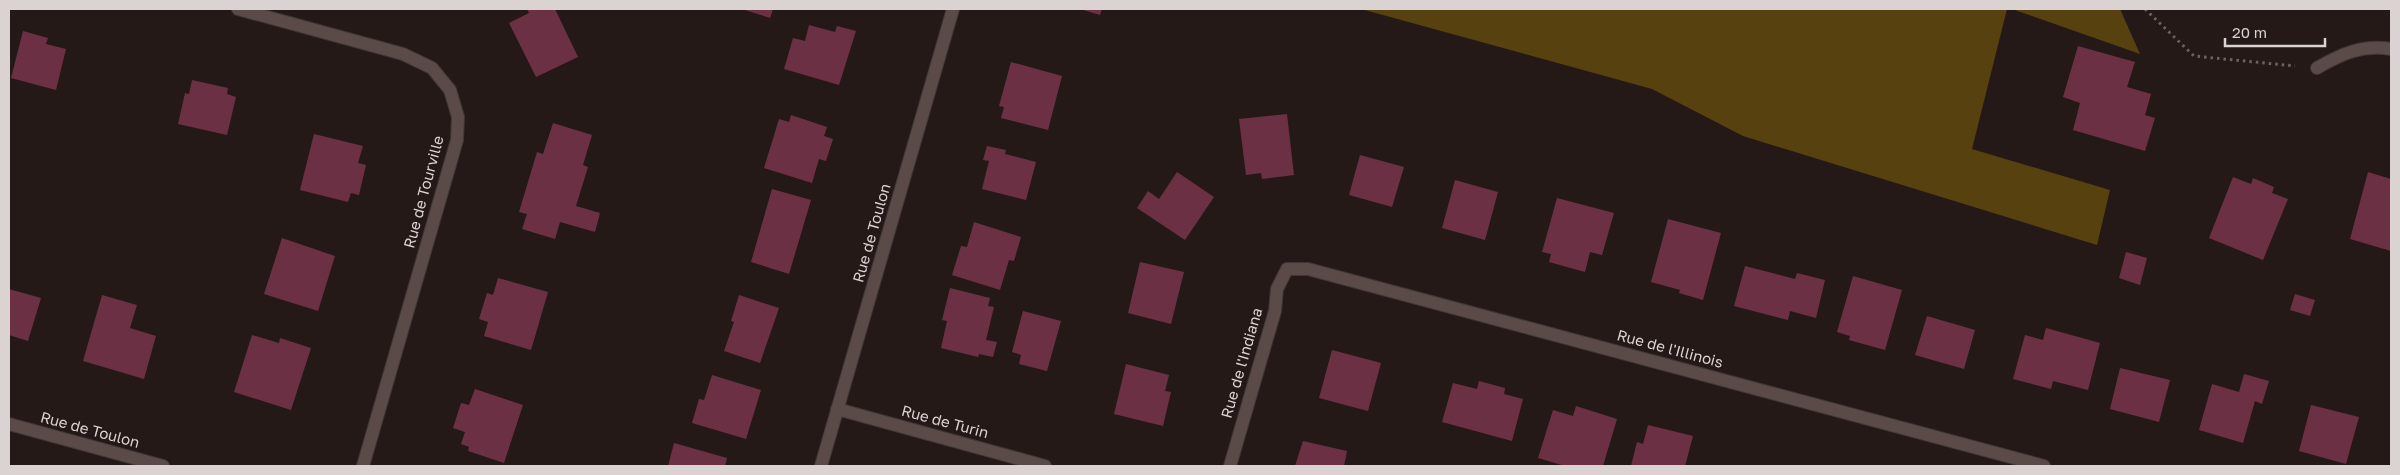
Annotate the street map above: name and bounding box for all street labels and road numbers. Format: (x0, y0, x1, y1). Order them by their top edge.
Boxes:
street label: Rue de Tourville (399, 133, 447, 250)
street label: Rue de Toulon (848, 181, 894, 284)
street label: Rue de l'Indiana (1217, 305, 1265, 420)
street label: Rue de l'Illinois (1615, 325, 1725, 371)
street label: Rue de Turin (900, 401, 991, 441)
street label: Rue de Toulon (39, 407, 142, 451)

